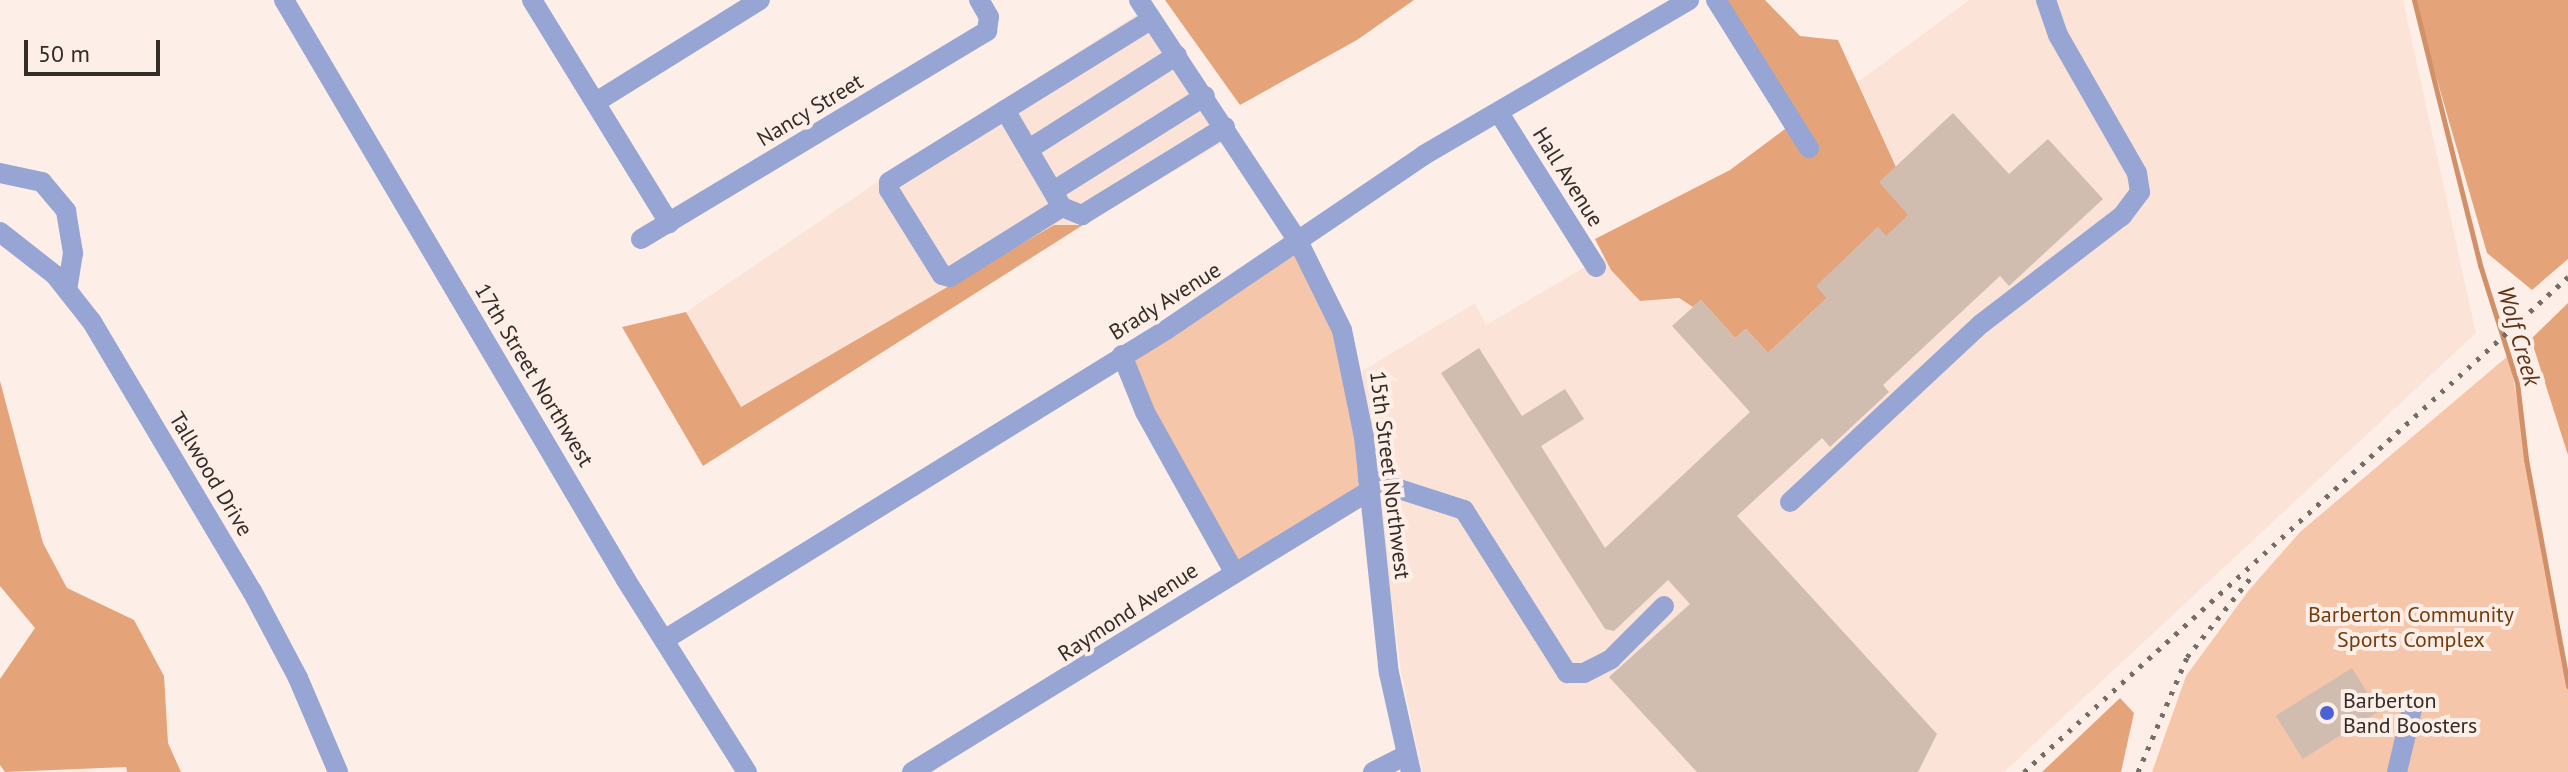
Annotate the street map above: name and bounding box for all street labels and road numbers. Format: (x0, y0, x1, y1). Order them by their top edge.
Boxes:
street label: Nancy Street (752, 68, 868, 152)
street label: Hall Avenue (1527, 122, 1609, 232)
street label: Brady Avenue (1104, 256, 1226, 346)
street label: 17th Street Northwest (469, 279, 599, 471)
street label: 15th Street Northwest (1364, 369, 1416, 581)
street label: Tallwood Drive (164, 407, 258, 541)
street label: Raymond Avenue (1053, 557, 1203, 667)

